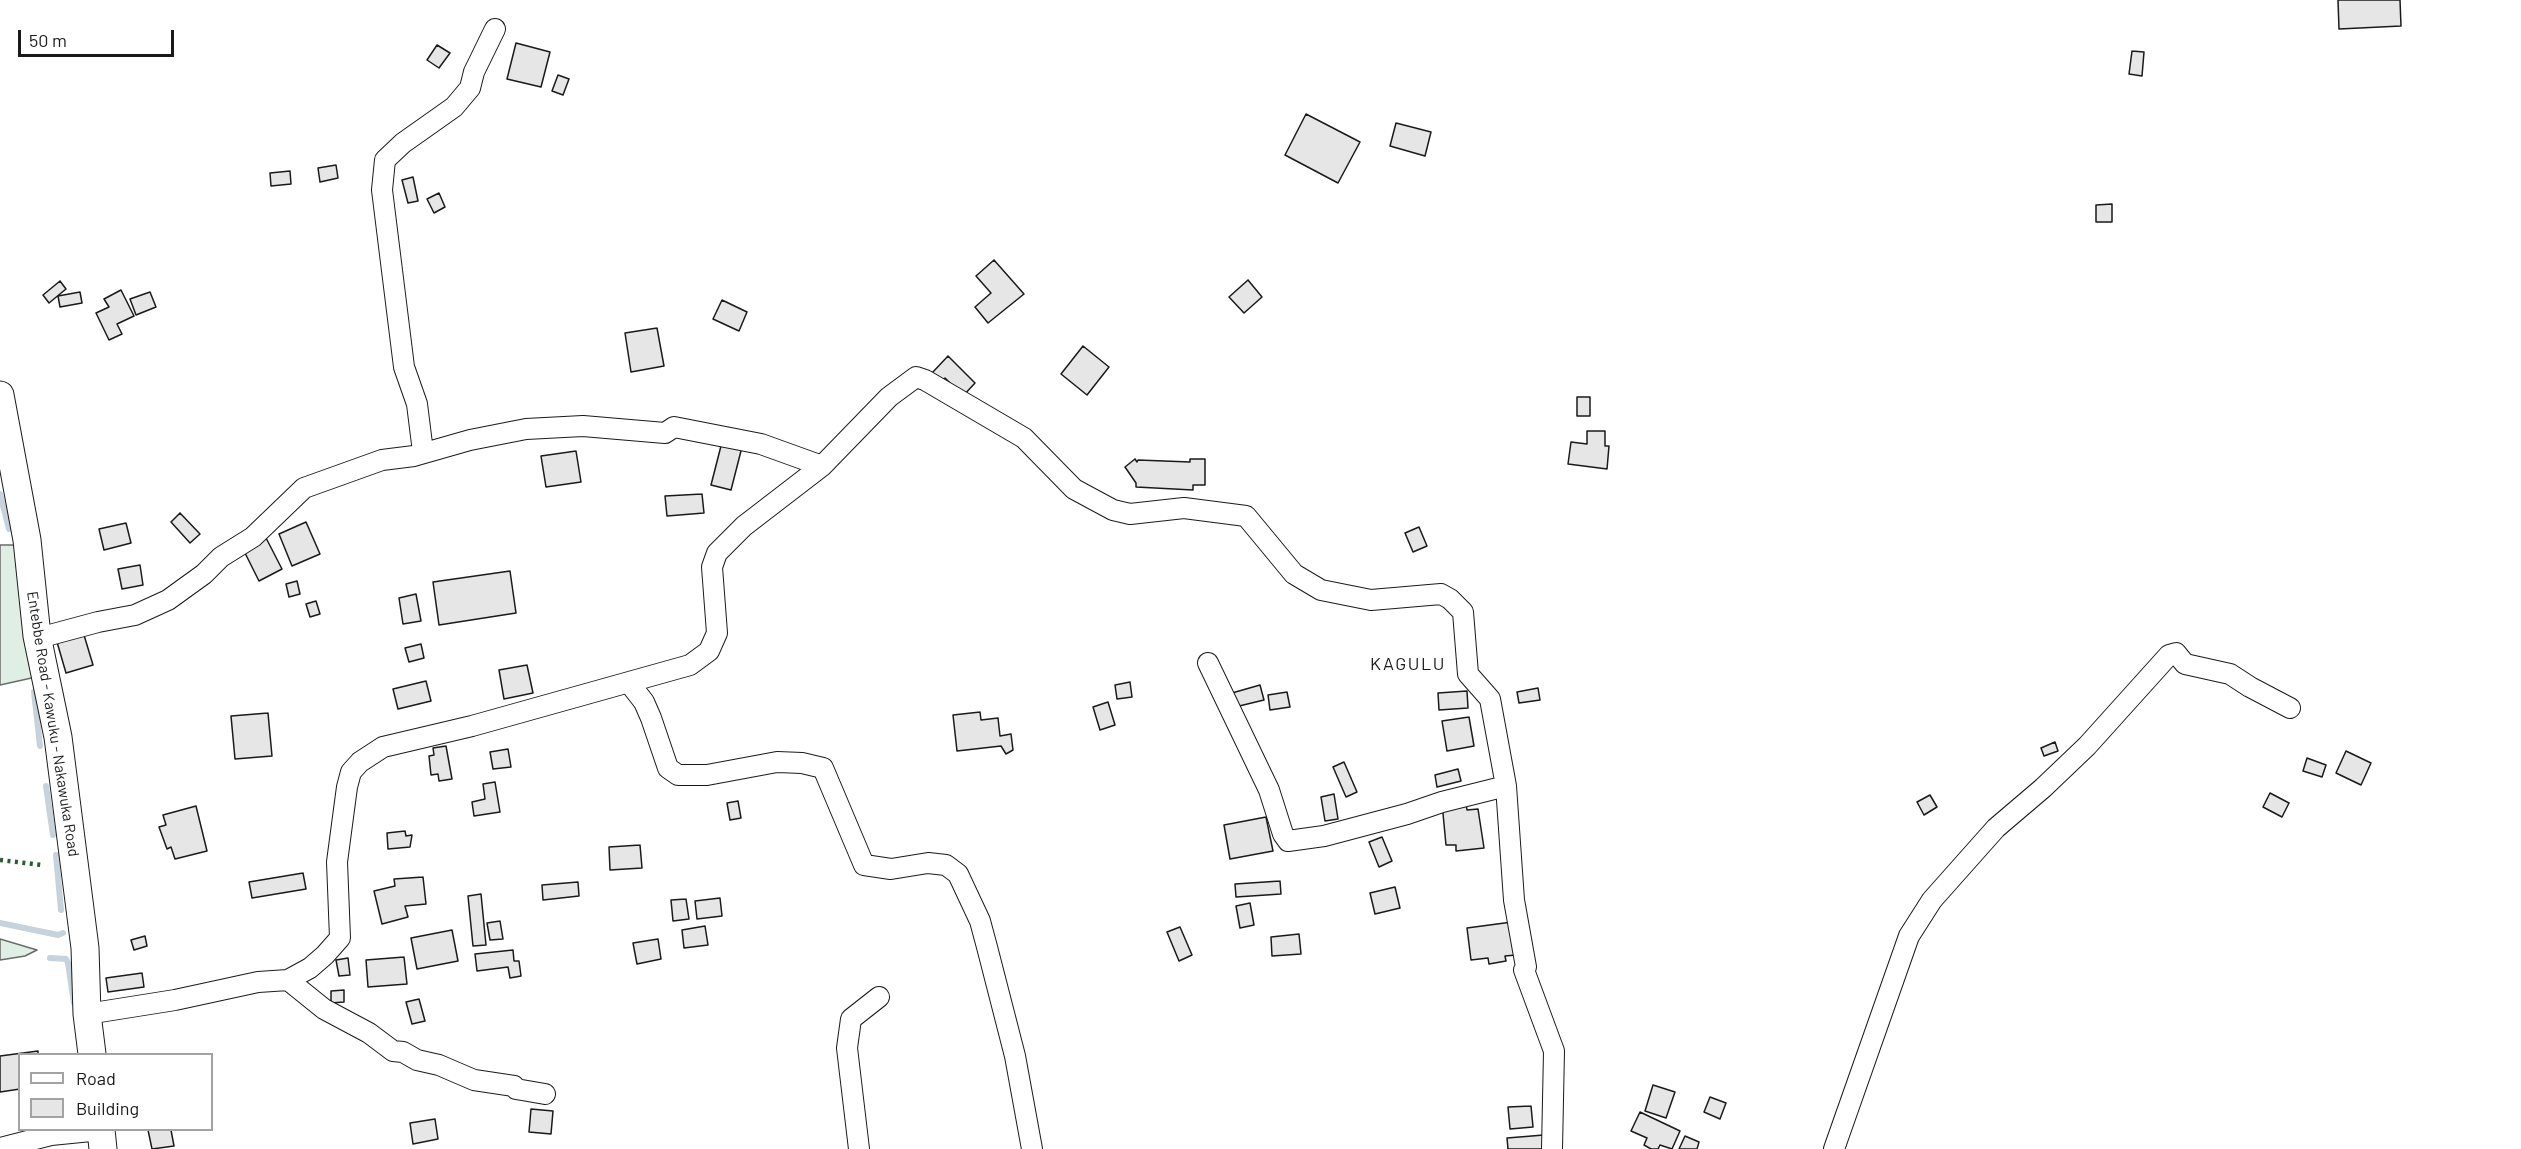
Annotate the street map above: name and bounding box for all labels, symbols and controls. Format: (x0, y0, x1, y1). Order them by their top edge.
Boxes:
scale bar (21, 18, 177, 56)
text: 50 m (29, 29, 67, 51)
street label: Entebbe Road - Kawuku - Nakawuka Road (23, 590, 83, 858)
district label: KAGULU (1370, 653, 1446, 675)
legend (18, 1053, 213, 1131)
text: Road (76, 1067, 116, 1089)
text: Building (76, 1097, 139, 1119)

